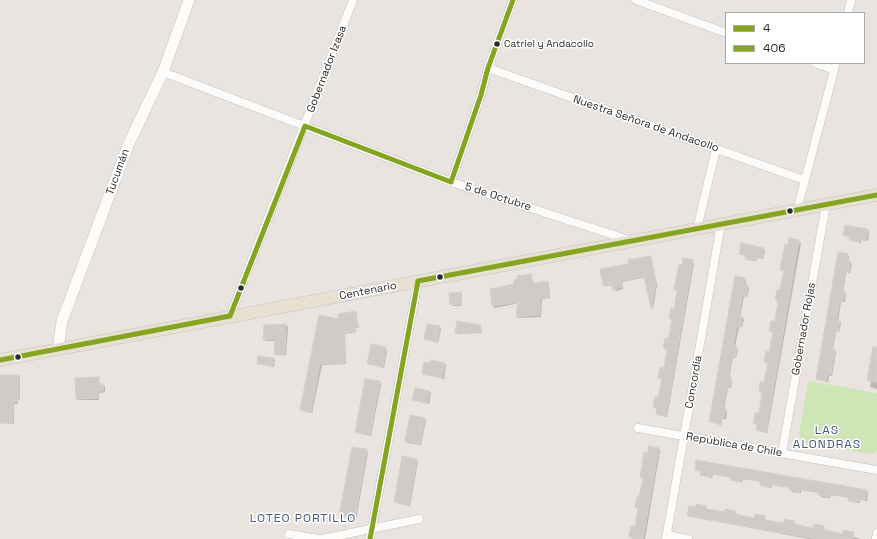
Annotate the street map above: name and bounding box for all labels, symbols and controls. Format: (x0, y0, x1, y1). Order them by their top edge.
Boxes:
legend (725, 12, 865, 64)
text: 4 (763, 20, 771, 36)
street label: Gobernador Izasa (304, 24, 350, 114)
place label: Catriel y Andacollo (504, 38, 594, 50)
marker: Catriel y Andacollo (492, 39, 502, 49)
text: 406 (763, 40, 786, 56)
street label: Nuestra Señora de Andacollo (571, 93, 721, 155)
street label: Tucumán (104, 147, 132, 197)
street label: 5 de Octubre (463, 180, 533, 214)
unlabelled marker (785, 206, 795, 216)
unlabelled marker (435, 272, 445, 282)
street label: Centenario (338, 279, 398, 303)
street label: Gobernador Rojas (789, 282, 819, 376)
unlabelled marker (236, 283, 246, 293)
unlabelled marker (13, 352, 23, 362)
street label: Concordia (683, 354, 705, 410)
district label: LAS ALONDRAS (793, 424, 861, 452)
street label: República de Chile (685, 430, 783, 460)
district label: LOTEO PORTILLO (250, 512, 356, 526)

